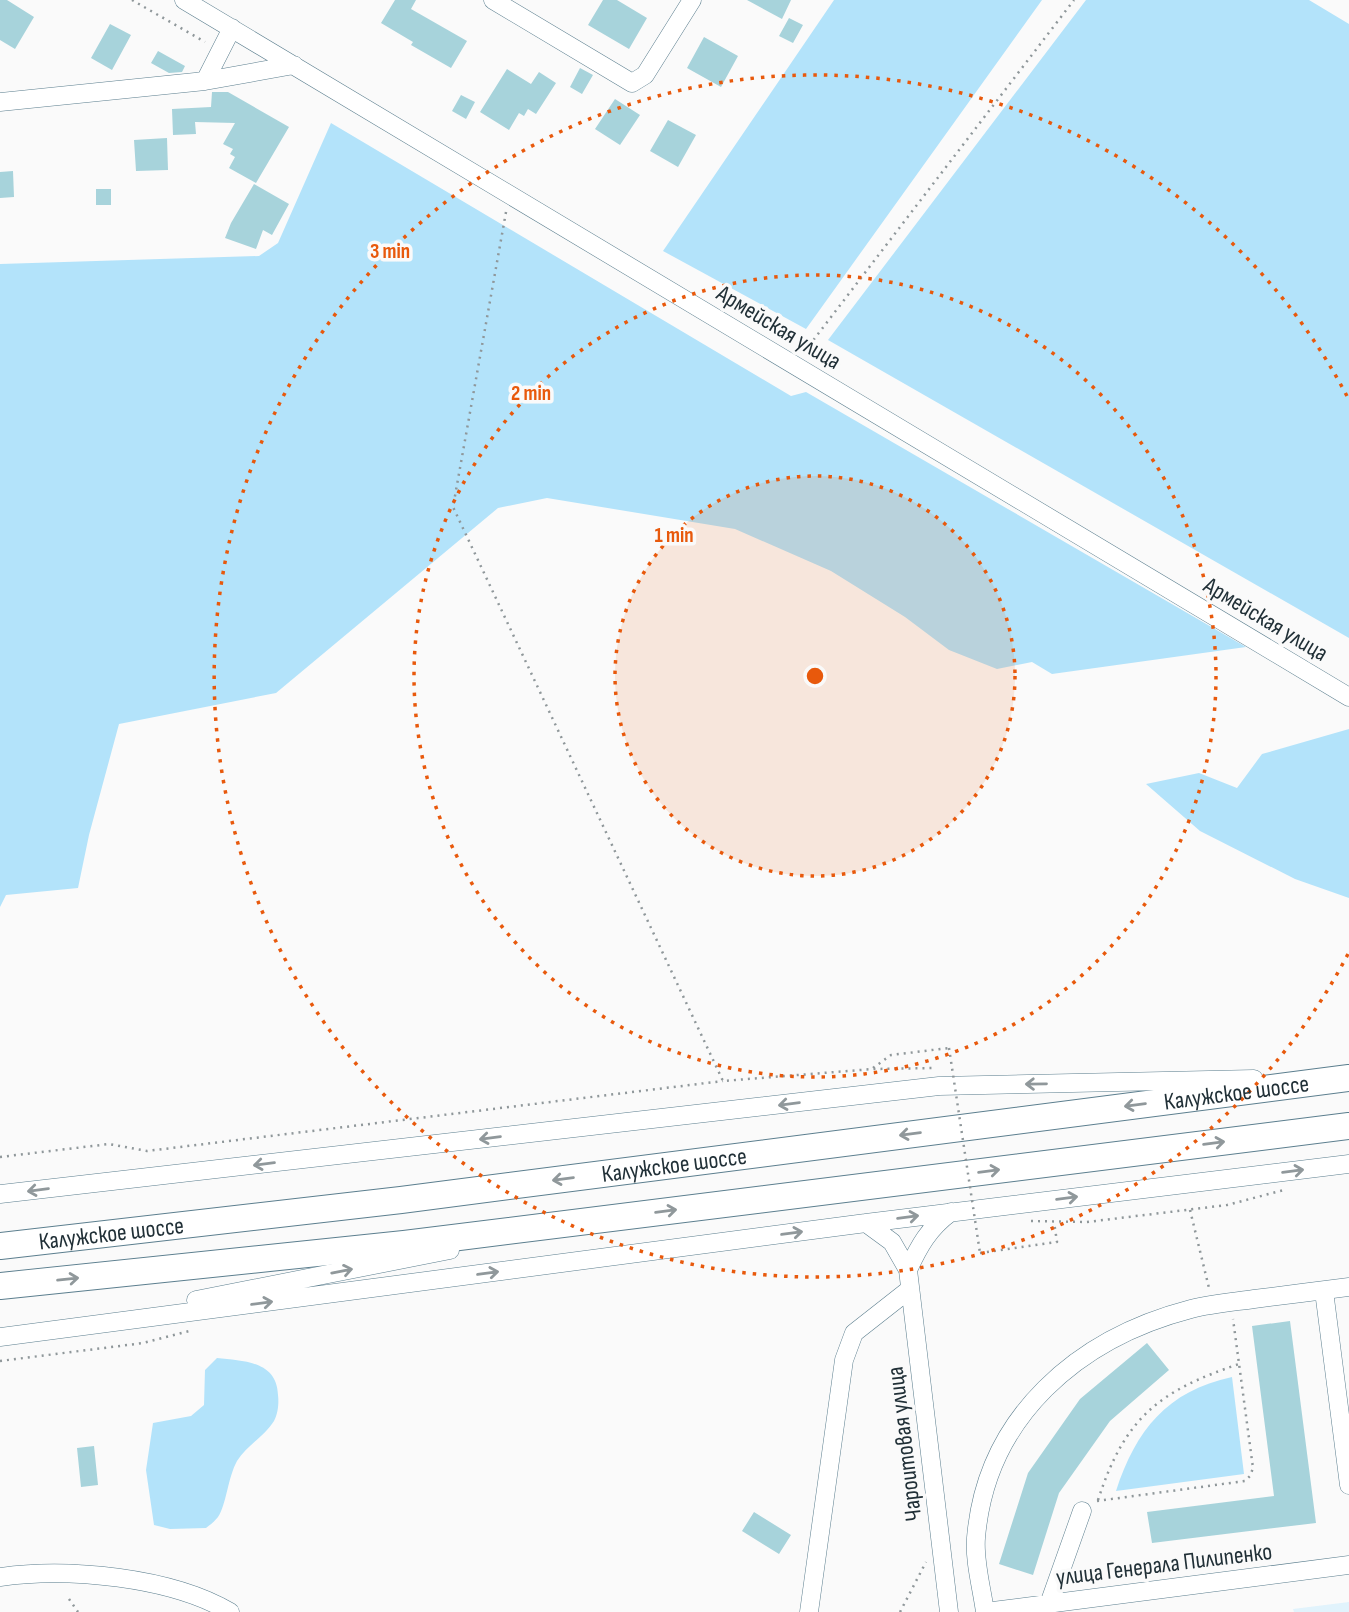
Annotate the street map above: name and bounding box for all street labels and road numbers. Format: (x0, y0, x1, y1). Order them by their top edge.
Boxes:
street label: Армейская улица (710, 278, 846, 376)
street label: Армейская улица (1197, 570, 1333, 668)
street label: Калужское шоссе (1162, 1069, 1311, 1117)
street label: Калужское шоссе (600, 1142, 748, 1189)
street label: Калужское шоссе (37, 1211, 186, 1256)
street label: Чароитовая улица (881, 1365, 928, 1523)
street label: улица Генерала Пилипенко (1054, 1537, 1274, 1592)

